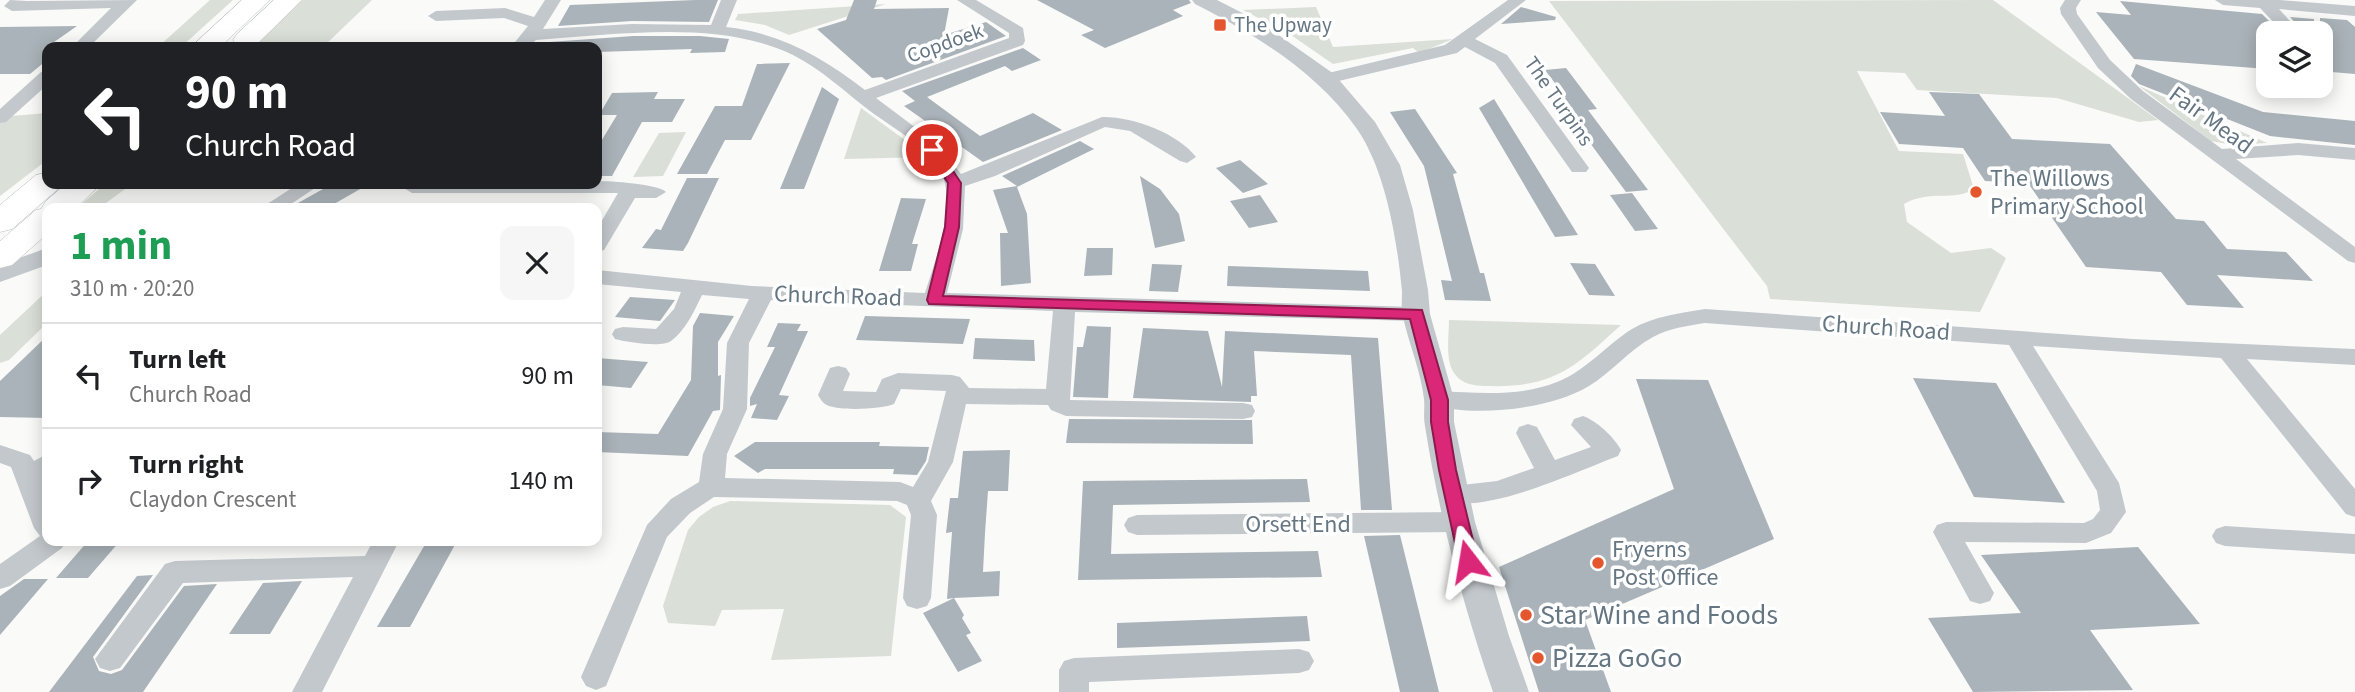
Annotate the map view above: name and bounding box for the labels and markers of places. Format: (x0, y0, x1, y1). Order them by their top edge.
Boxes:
place label: The Upway (1234, 10, 1332, 40)
marker: The Upway (1212, 17, 1228, 33)
pin (902, 120, 962, 180)
place label: The Willows Primary School (1990, 161, 2144, 224)
marker: The Willows Primary School (1968, 184, 1984, 200)
place label: Fryerns Post Office (1612, 532, 1718, 595)
marker: Fryerns Post Office (1590, 555, 1606, 571)
place label: Star Wine and Foods (1540, 595, 1778, 635)
marker: Star Wine and Foods (1518, 607, 1534, 623)
place label: Pizza GoGo (1552, 638, 1683, 678)
marker: Pizza GoGo (1530, 650, 1546, 666)

